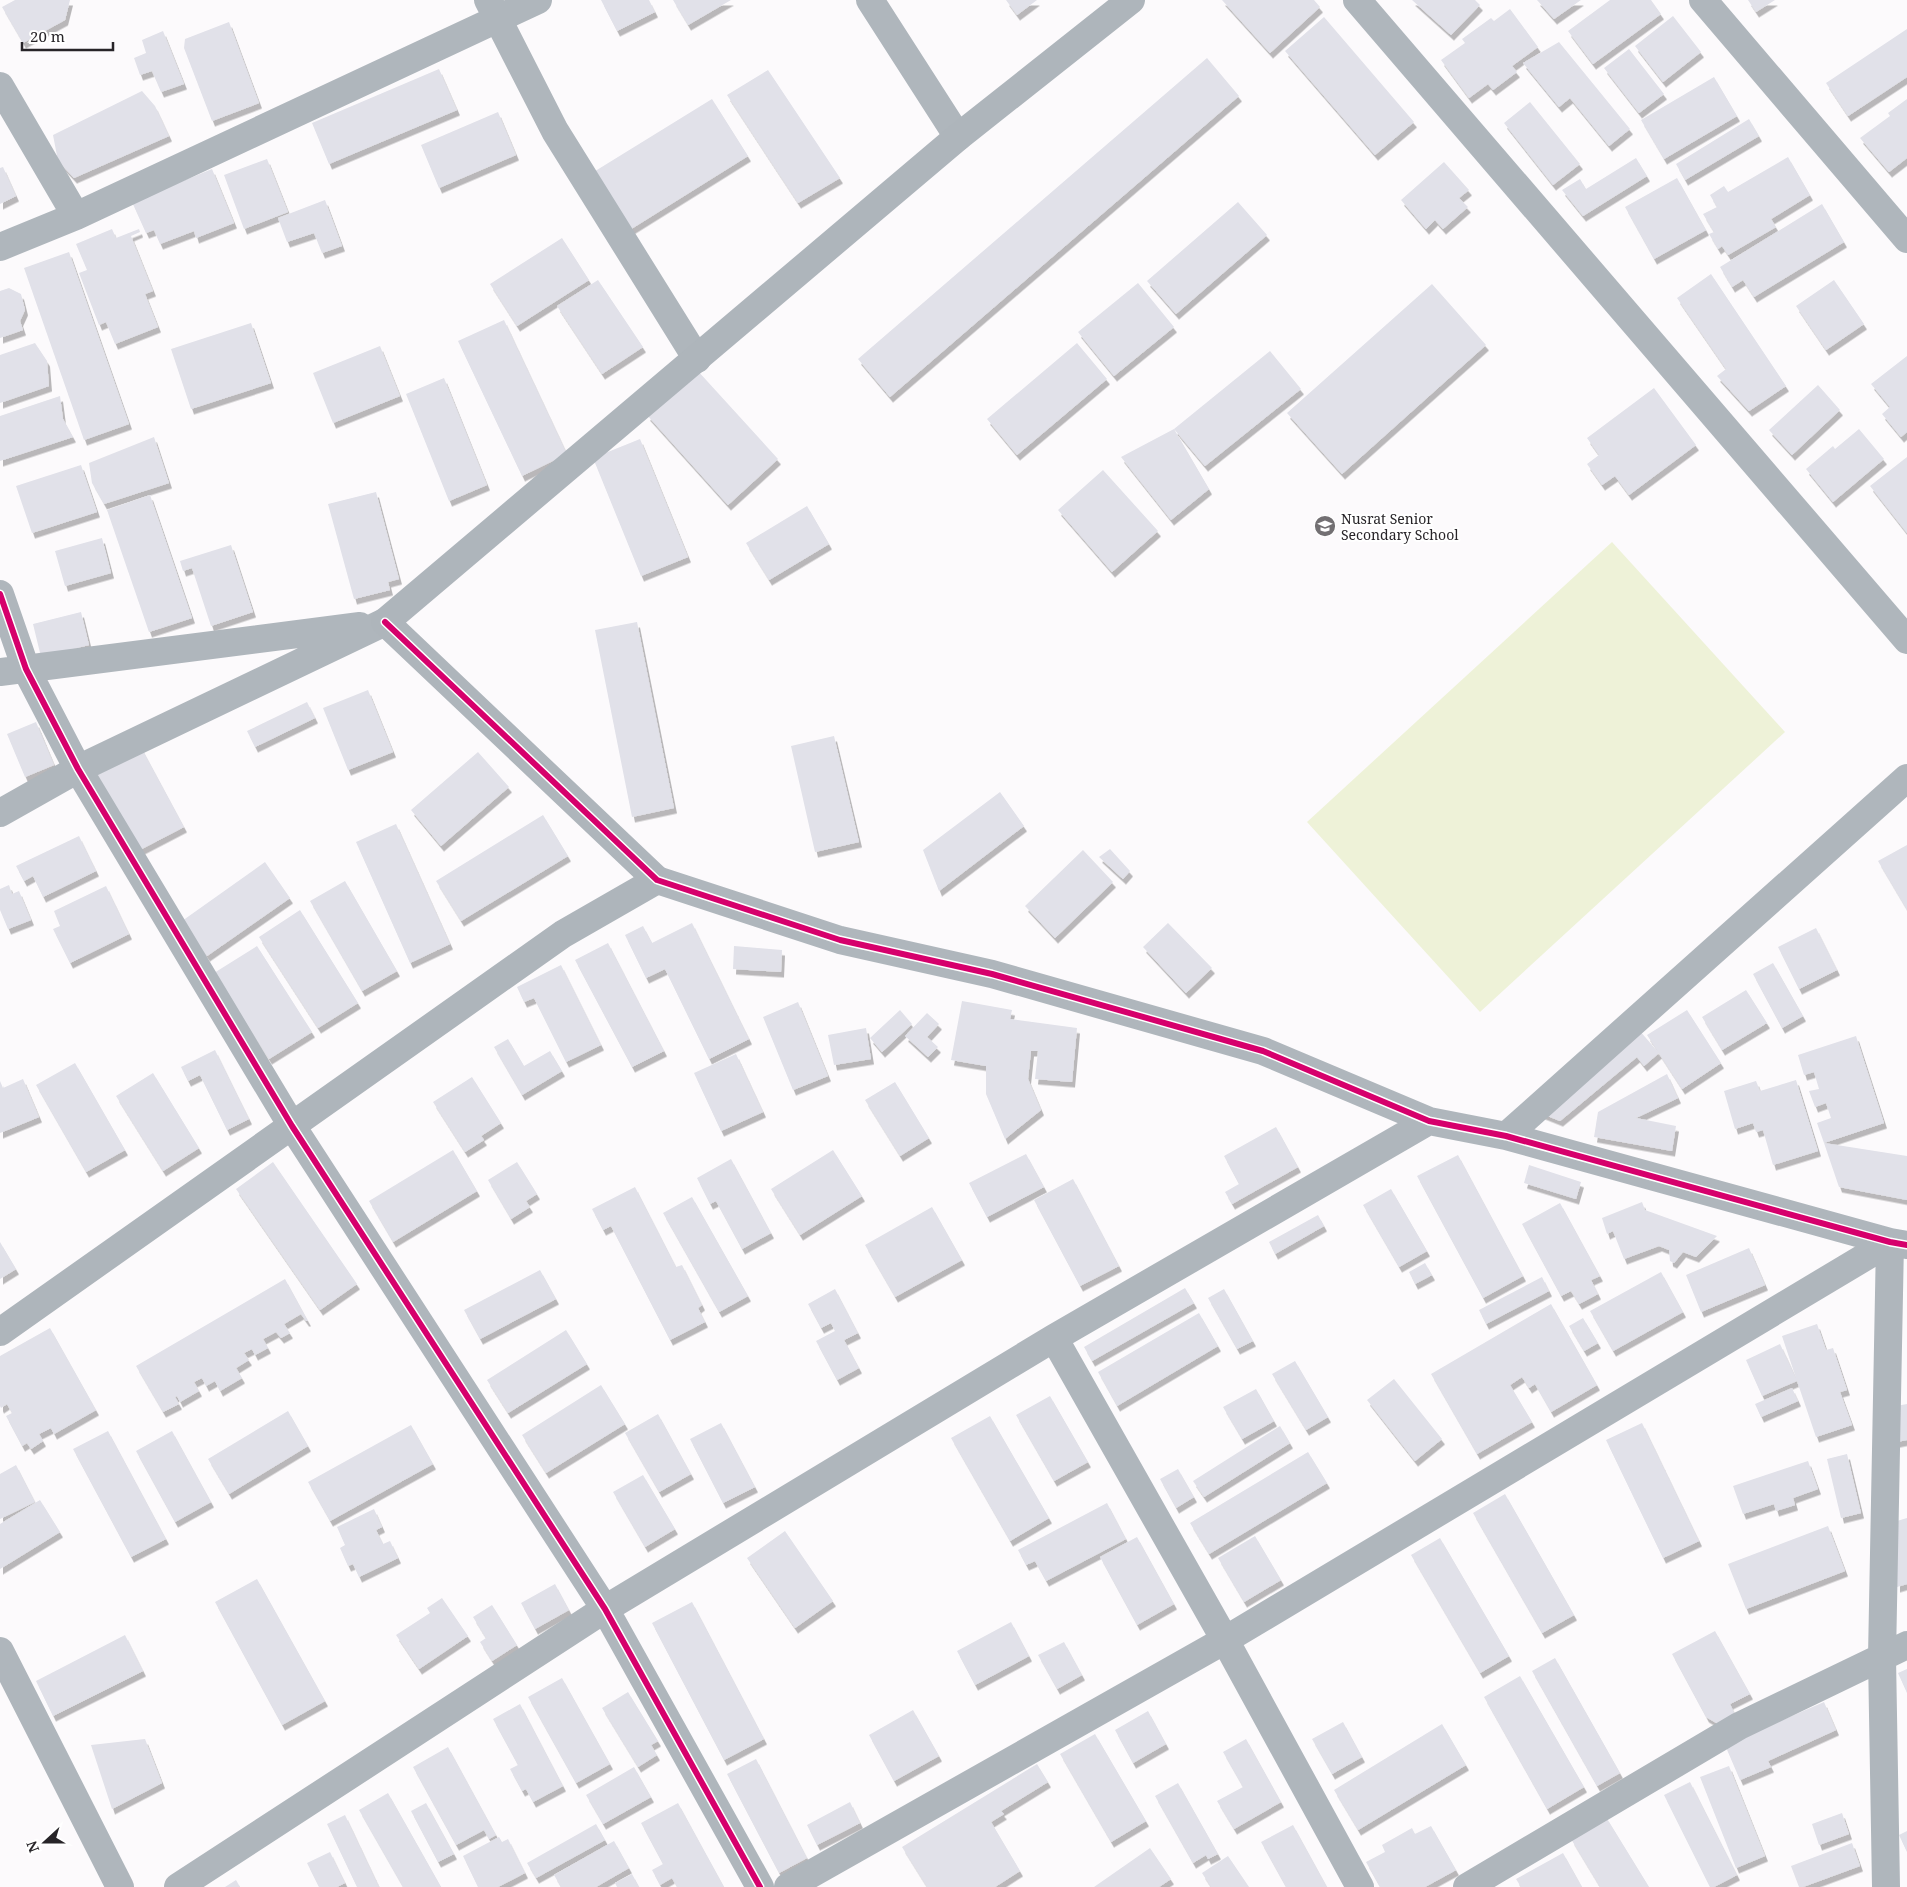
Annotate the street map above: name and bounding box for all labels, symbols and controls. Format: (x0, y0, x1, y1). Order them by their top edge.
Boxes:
scale bar (22, 20, 114, 52)
text: 20 m (30, 26, 65, 46)
place label: Nusrat Senior Secondary School (1341, 509, 1459, 544)
school or university icon: Nusrat Senior Secondary School (1313, 514, 1337, 538)
north arrow (20, 1817, 70, 1867)
text: N (22, 1838, 43, 1855)

